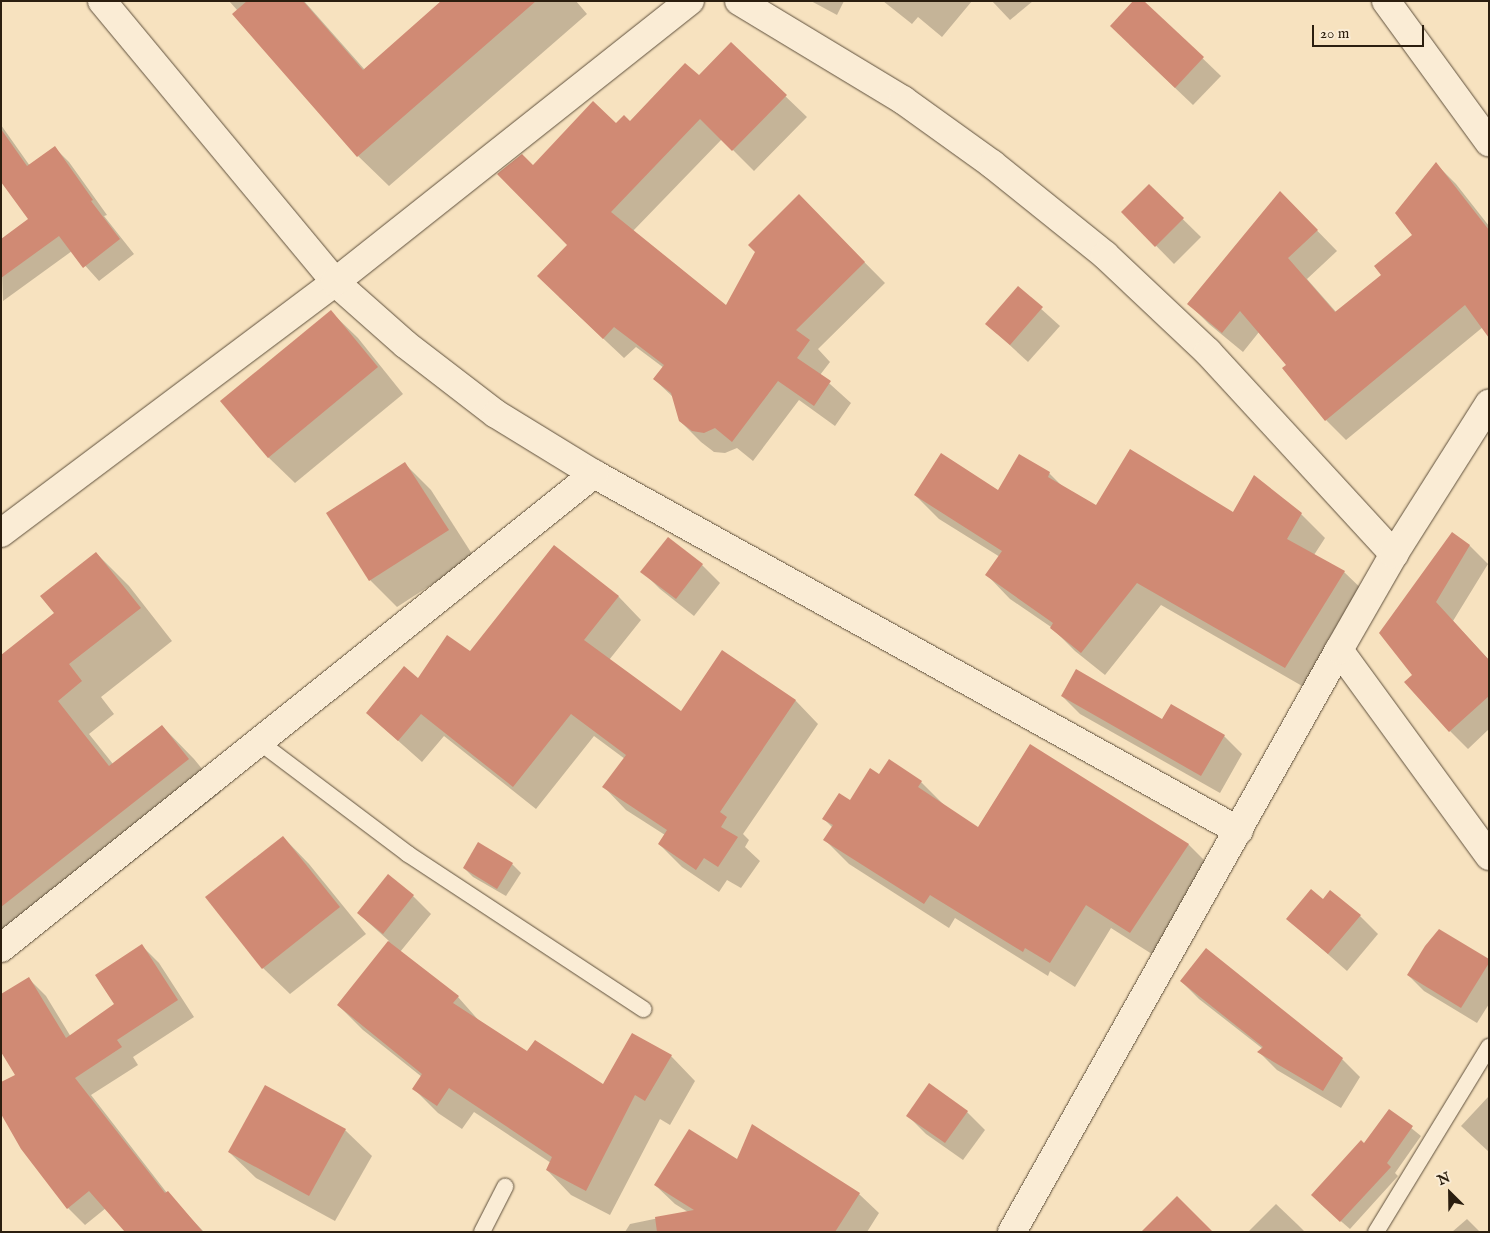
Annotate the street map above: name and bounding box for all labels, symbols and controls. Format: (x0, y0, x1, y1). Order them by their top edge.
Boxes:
scale bar (1315, 15, 1428, 47)
text: 20 m (1320, 24, 1349, 43)
north arrow (1425, 1168, 1475, 1218)
text: N (1435, 1169, 1453, 1190)

